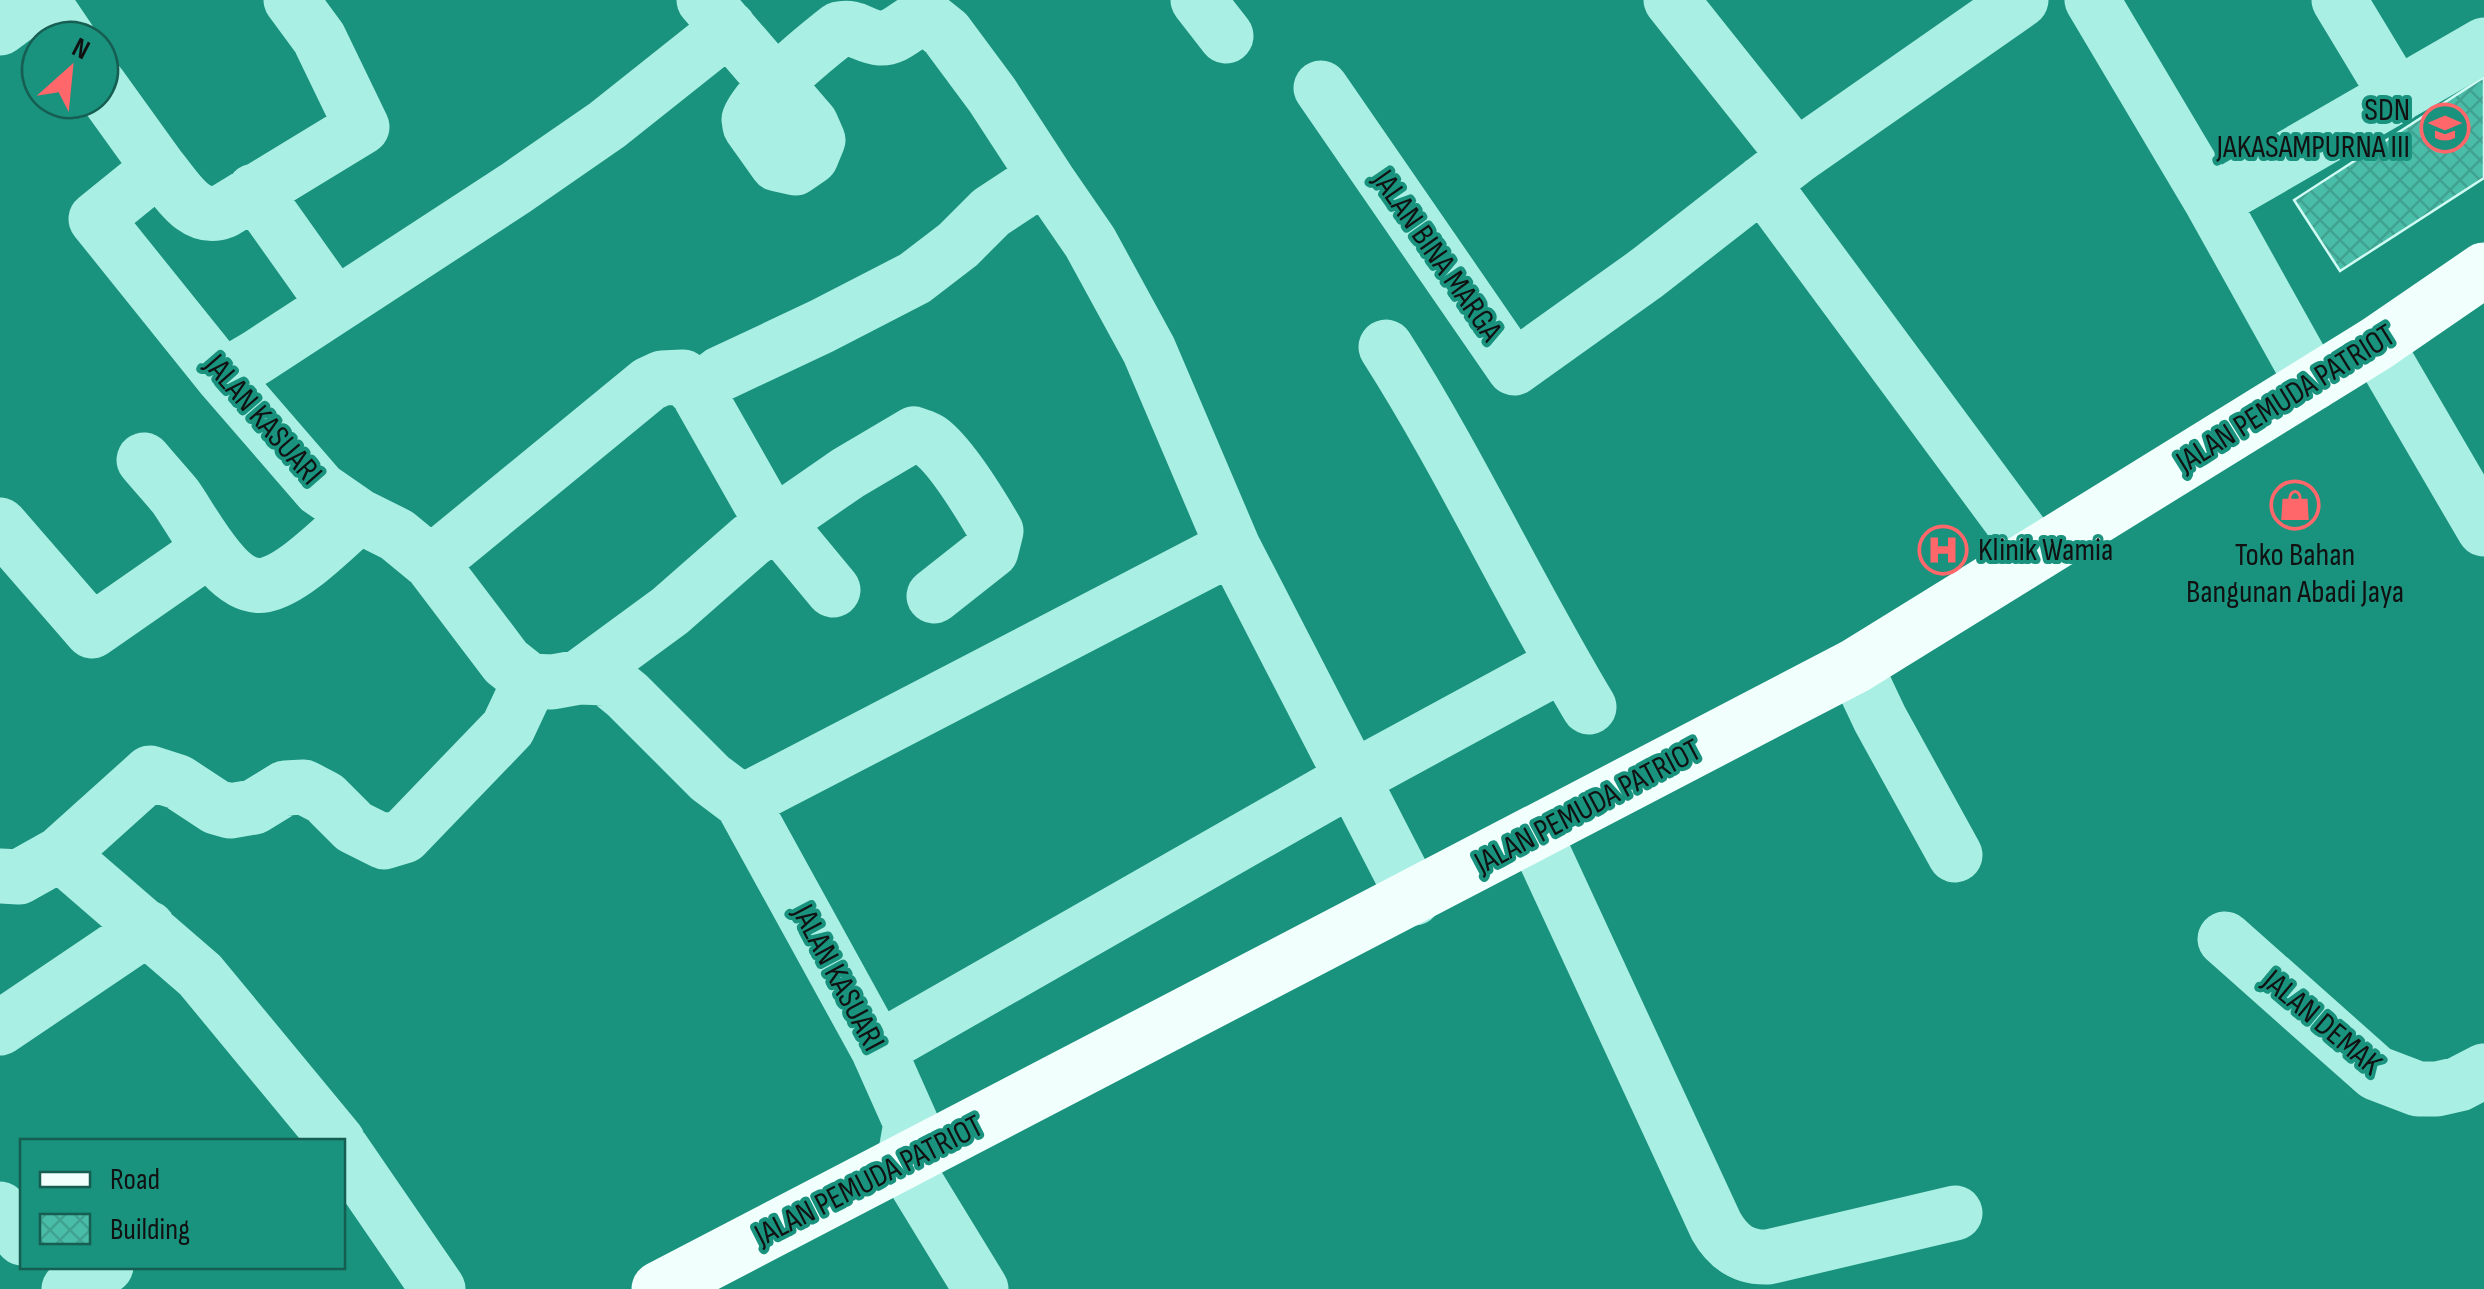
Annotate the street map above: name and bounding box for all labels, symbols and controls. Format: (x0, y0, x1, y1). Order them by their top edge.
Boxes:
north arrow (20, 20, 120, 120)
text: N (67, 31, 95, 67)
place label: SDN JAKASAMPURNA III (2215, 91, 2410, 167)
school or university icon: SDN JAKASAMPURNA III (2419, 102, 2471, 154)
street label: JALAN BINA MARGA (1363, 162, 1511, 349)
street label: JALAN PEMUDA PATRIOT (2168, 316, 2403, 483)
street label: JALAN KASUARI (195, 346, 330, 493)
shop icon: Toko Bahan Bangunan Abadi Jaya (2269, 479, 2321, 531)
hospital icon: Klinik Wamia (1917, 524, 1969, 576)
place label: Klinik Wamia (1978, 531, 2113, 570)
place label: Toko Bahan Bangunan Abadi Jaya (2186, 536, 2404, 612)
street label: JALAN PEMUDA PATRIOT (1467, 731, 1708, 884)
street label: JALAN KASUARI (783, 897, 893, 1058)
street label: JALAN DEMAK (2254, 961, 2390, 1084)
street label: JALAN PEMUDA PATRIOT (748, 1107, 990, 1256)
legend (20, 1139, 345, 1269)
text: Road (110, 1162, 160, 1198)
text: Building (110, 1212, 190, 1248)

